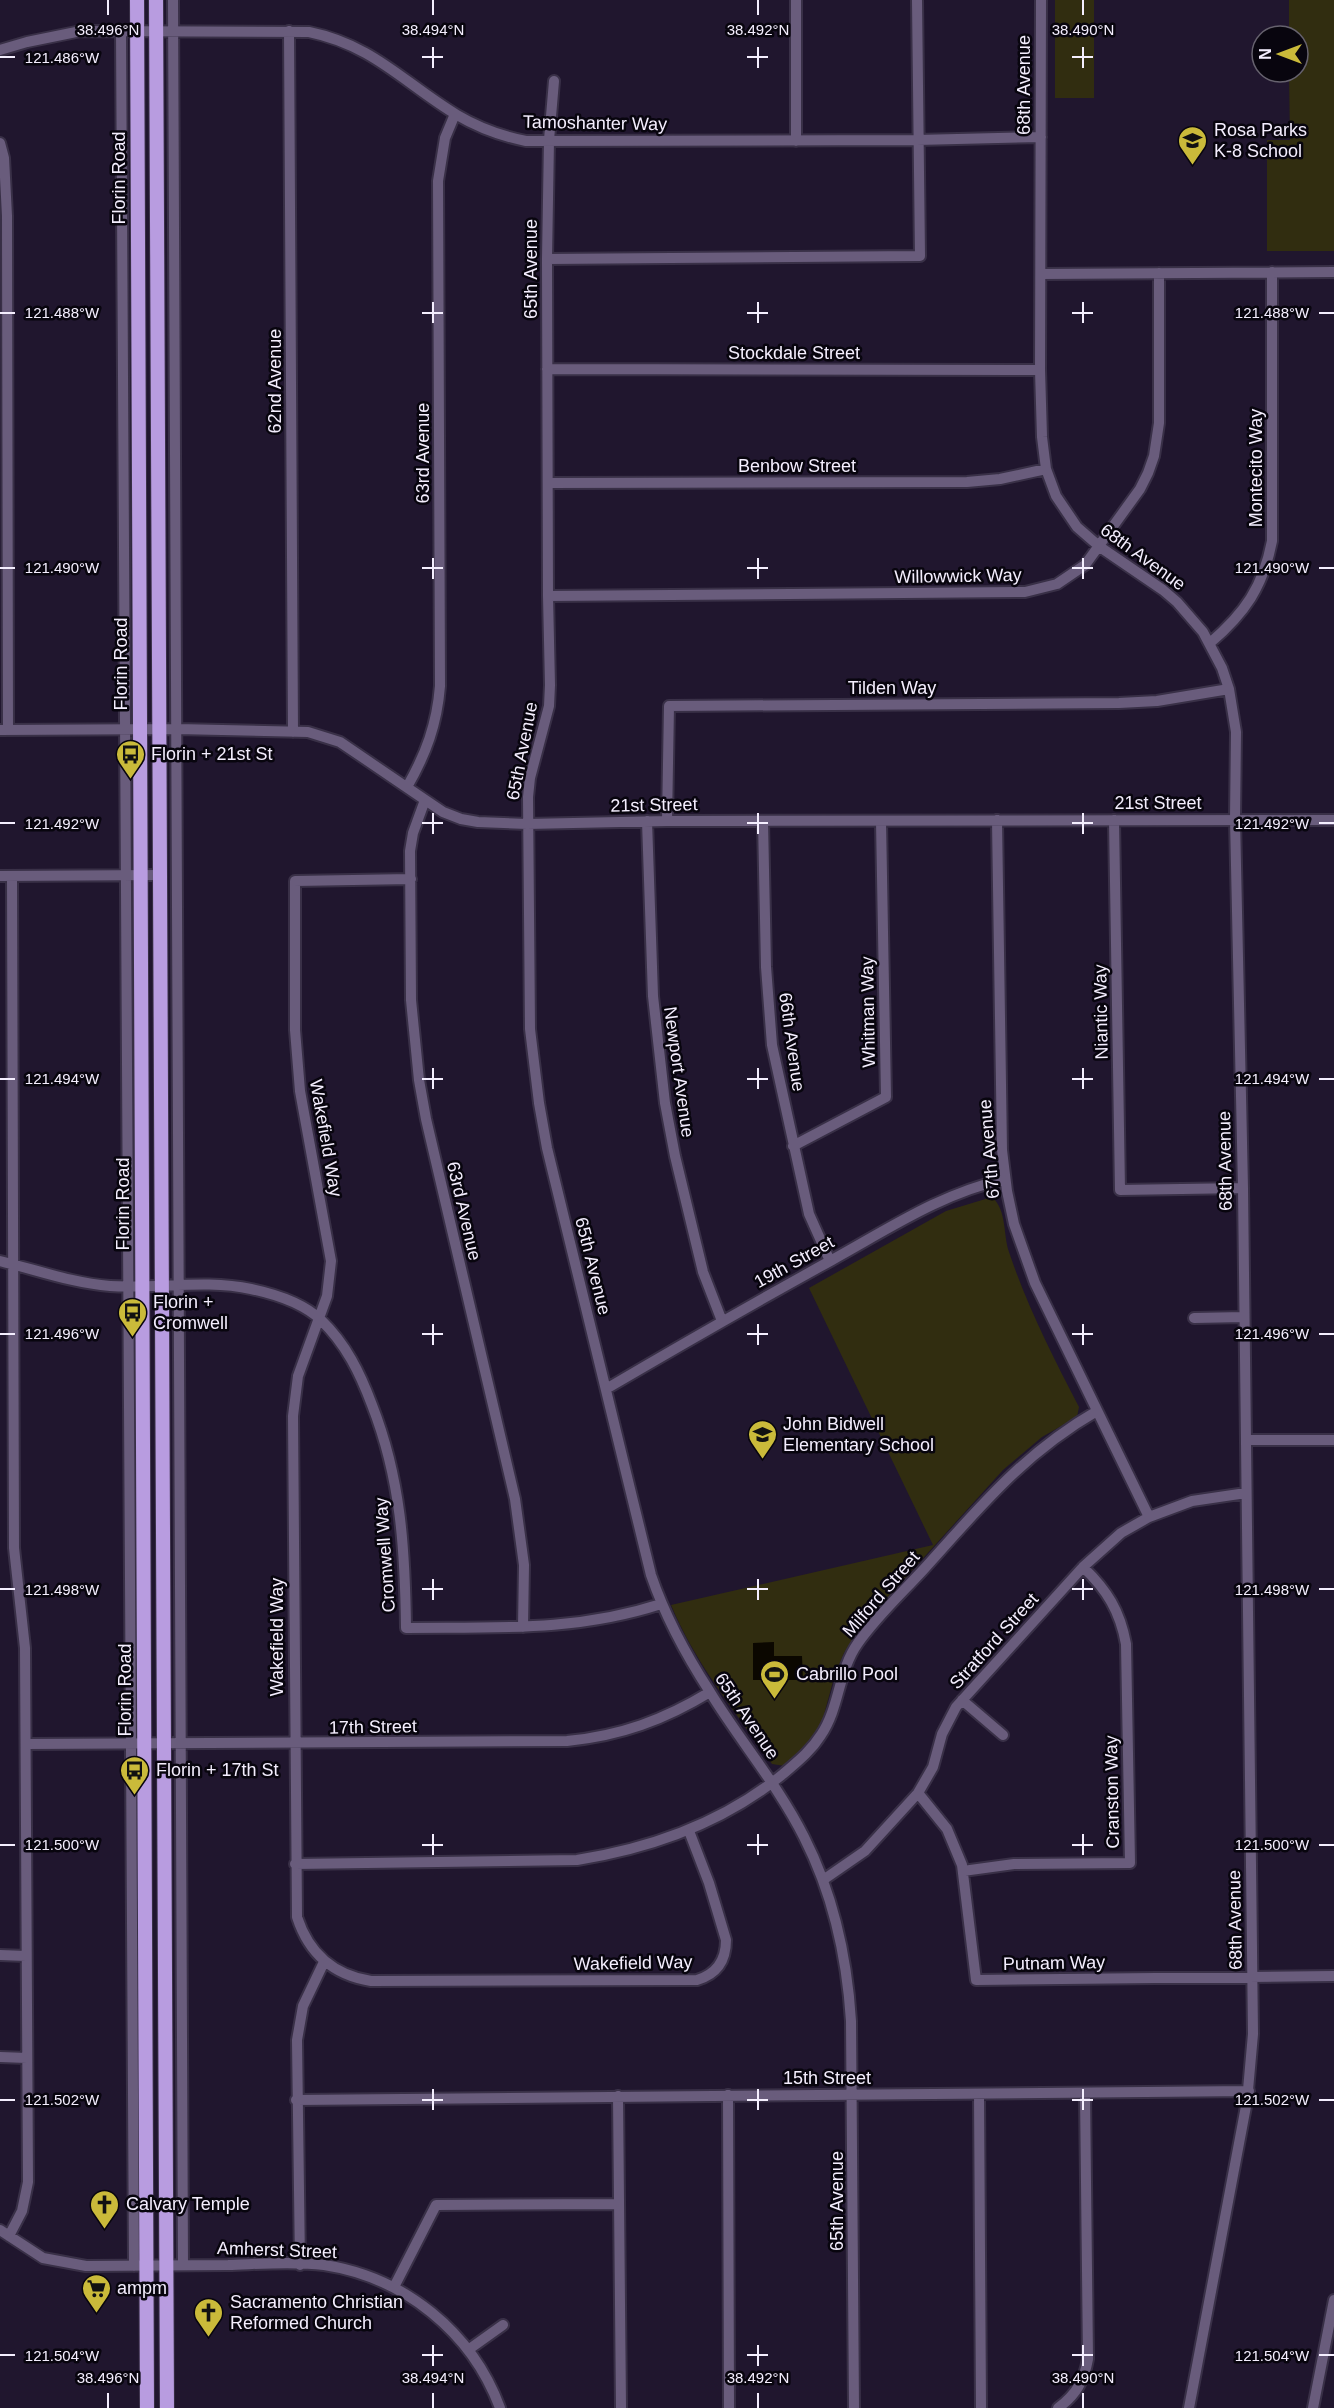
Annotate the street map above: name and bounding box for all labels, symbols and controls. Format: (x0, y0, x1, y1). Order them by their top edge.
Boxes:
text: 38.496°N (77, 21, 139, 38)
text: 38.494°N (402, 21, 464, 38)
text: 38.492°N (727, 21, 789, 38)
text: 38.490°N (1052, 21, 1114, 38)
north arrow (1250, 24, 1310, 84)
street label: 68th Avenue (1014, 35, 1034, 135)
text: N (1257, 48, 1274, 60)
text: 121.486°W (25, 49, 100, 66)
street label: Tamoshanter Way (523, 112, 667, 134)
place label: Rosa Parks K-8 School (1214, 120, 1307, 161)
school or university icon: Rosa Parks K-8 School (1177, 124, 1209, 166)
street label: Florin Road (109, 131, 129, 225)
street label: 65th Avenue (521, 219, 541, 319)
text: 121.488°W (25, 304, 100, 321)
text: 121.488°W (1235, 304, 1310, 321)
street label: 62nd Avenue (265, 329, 285, 433)
street label: Stockdale Street (728, 343, 860, 363)
street label: 63rd Avenue (413, 403, 433, 503)
street label: Montecito Way (1246, 409, 1266, 527)
street label: Benbow Street (738, 456, 856, 476)
street label: 68th Avenue (1097, 520, 1189, 594)
text: 121.490°W (25, 559, 100, 576)
text: 121.490°W (1235, 559, 1310, 576)
street label: Willowwick Way (894, 565, 1022, 587)
street label: Florin Road (111, 617, 131, 711)
street label: Tilden Way (848, 678, 936, 698)
street label: 65th Avenue (503, 700, 541, 802)
bus stop icon: Florin + 21st St (114, 738, 146, 780)
place label: Florin + 21st St (151, 744, 273, 764)
street label: 21st Street (1114, 793, 1202, 813)
street label: 21st Street (610, 794, 698, 816)
text: 121.492°W (25, 815, 100, 832)
text: 121.492°W (1235, 815, 1310, 832)
street label: Whitman Way (857, 956, 879, 1068)
street label: Niantic Way (1090, 964, 1112, 1060)
street label: 66th Avenue (775, 991, 809, 1093)
street label: Newport Avenue (660, 1005, 698, 1139)
text: 121.494°W (25, 1070, 100, 1087)
text: 121.494°W (1235, 1070, 1310, 1087)
street label: Wakefield Way (306, 1078, 346, 1198)
street label: 67th Avenue (975, 1098, 1003, 1200)
street label: 68th Avenue (1214, 1111, 1236, 1211)
street label: Florin Road (113, 1157, 133, 1251)
street label: 63rd Avenue (443, 1160, 485, 1262)
street label: 65th Avenue (571, 1215, 615, 1317)
street label: 19th Street (751, 1232, 837, 1292)
place label: Florin + Cromwell (153, 1292, 228, 1333)
bus stop icon: Florin + Cromwell (116, 1296, 148, 1338)
text: 121.496°W (25, 1325, 100, 1342)
text: 121.496°W (1235, 1325, 1310, 1342)
place label: John Bidwell Elementary School (783, 1414, 934, 1455)
school or university icon: John Bidwell Elementary School (746, 1418, 778, 1460)
street label: Cromwell Way (371, 1497, 399, 1613)
street label: Milford Street (838, 1547, 924, 1641)
street label: Wakefield Way (267, 1578, 287, 1696)
text: 121.498°W (25, 1581, 100, 1598)
text: 121.498°W (1235, 1581, 1310, 1598)
street label: Stratford Street (946, 1589, 1042, 1693)
street label: Florin Road (115, 1643, 135, 1737)
sports icon: Cabrillo Pool (759, 1658, 791, 1700)
place label: Cabrillo Pool (796, 1664, 898, 1684)
street label: 65th Avenue (711, 1669, 783, 1763)
street label: 17th Street (329, 1716, 417, 1738)
street label: Cranston Way (1101, 1735, 1123, 1849)
bus stop icon: Florin + 17th St (119, 1754, 151, 1796)
place label: Florin + 17th St (156, 1760, 279, 1780)
text: 121.500°W (25, 1836, 100, 1853)
text: 121.500°W (1235, 1836, 1310, 1853)
street label: 68th Avenue (1224, 1870, 1246, 1970)
street label: Wakefield Way (573, 1952, 693, 1974)
street label: Putnam Way (1003, 1952, 1105, 1974)
street label: 15th Street (783, 2068, 871, 2088)
text: 121.502°W (25, 2091, 100, 2108)
text: 121.502°W (1235, 2091, 1310, 2108)
street label: 65th Avenue (827, 2151, 847, 2251)
church icon: Calvary Temple (89, 2188, 121, 2230)
place label: Calvary Temple (126, 2194, 250, 2214)
street label: Amherst Street (217, 2238, 337, 2262)
supermarket icon: ampm (80, 2272, 112, 2314)
place label: ampm (117, 2278, 167, 2298)
place label: Sacramento Christian Reformed Church (230, 2292, 403, 2333)
church icon: Sacramento Christian Reformed Church (193, 2296, 225, 2338)
text: 121.504°W (25, 2347, 100, 2364)
text: 121.504°W (1235, 2347, 1310, 2364)
text: 38.496°N (77, 2369, 139, 2386)
text: 38.494°N (402, 2369, 464, 2386)
text: 38.492°N (727, 2369, 789, 2386)
text: 38.490°N (1052, 2369, 1114, 2386)

